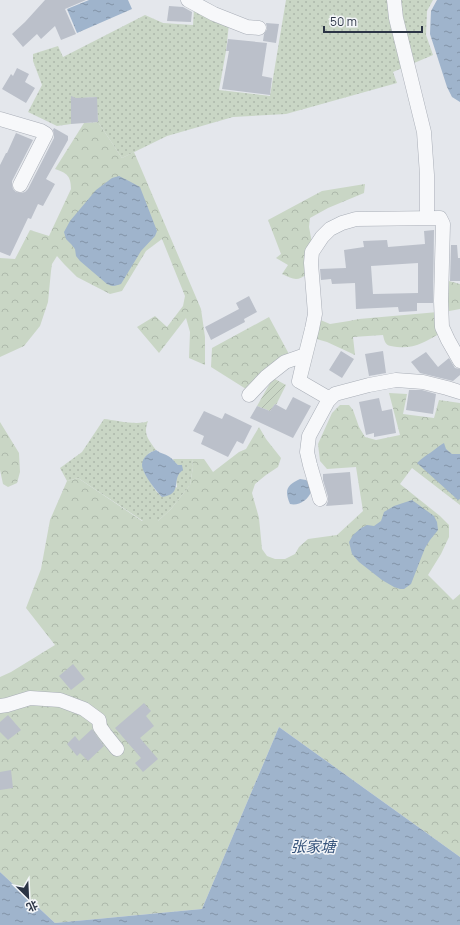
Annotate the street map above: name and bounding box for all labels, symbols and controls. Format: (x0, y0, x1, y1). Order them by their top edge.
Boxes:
scale bar (324, 8, 422, 34)
text: 50 m (330, 13, 357, 30)
water label: 张家塘 (290, 836, 338, 857)
north arrow (8, 877, 48, 917)
text: 北 (24, 898, 40, 916)

